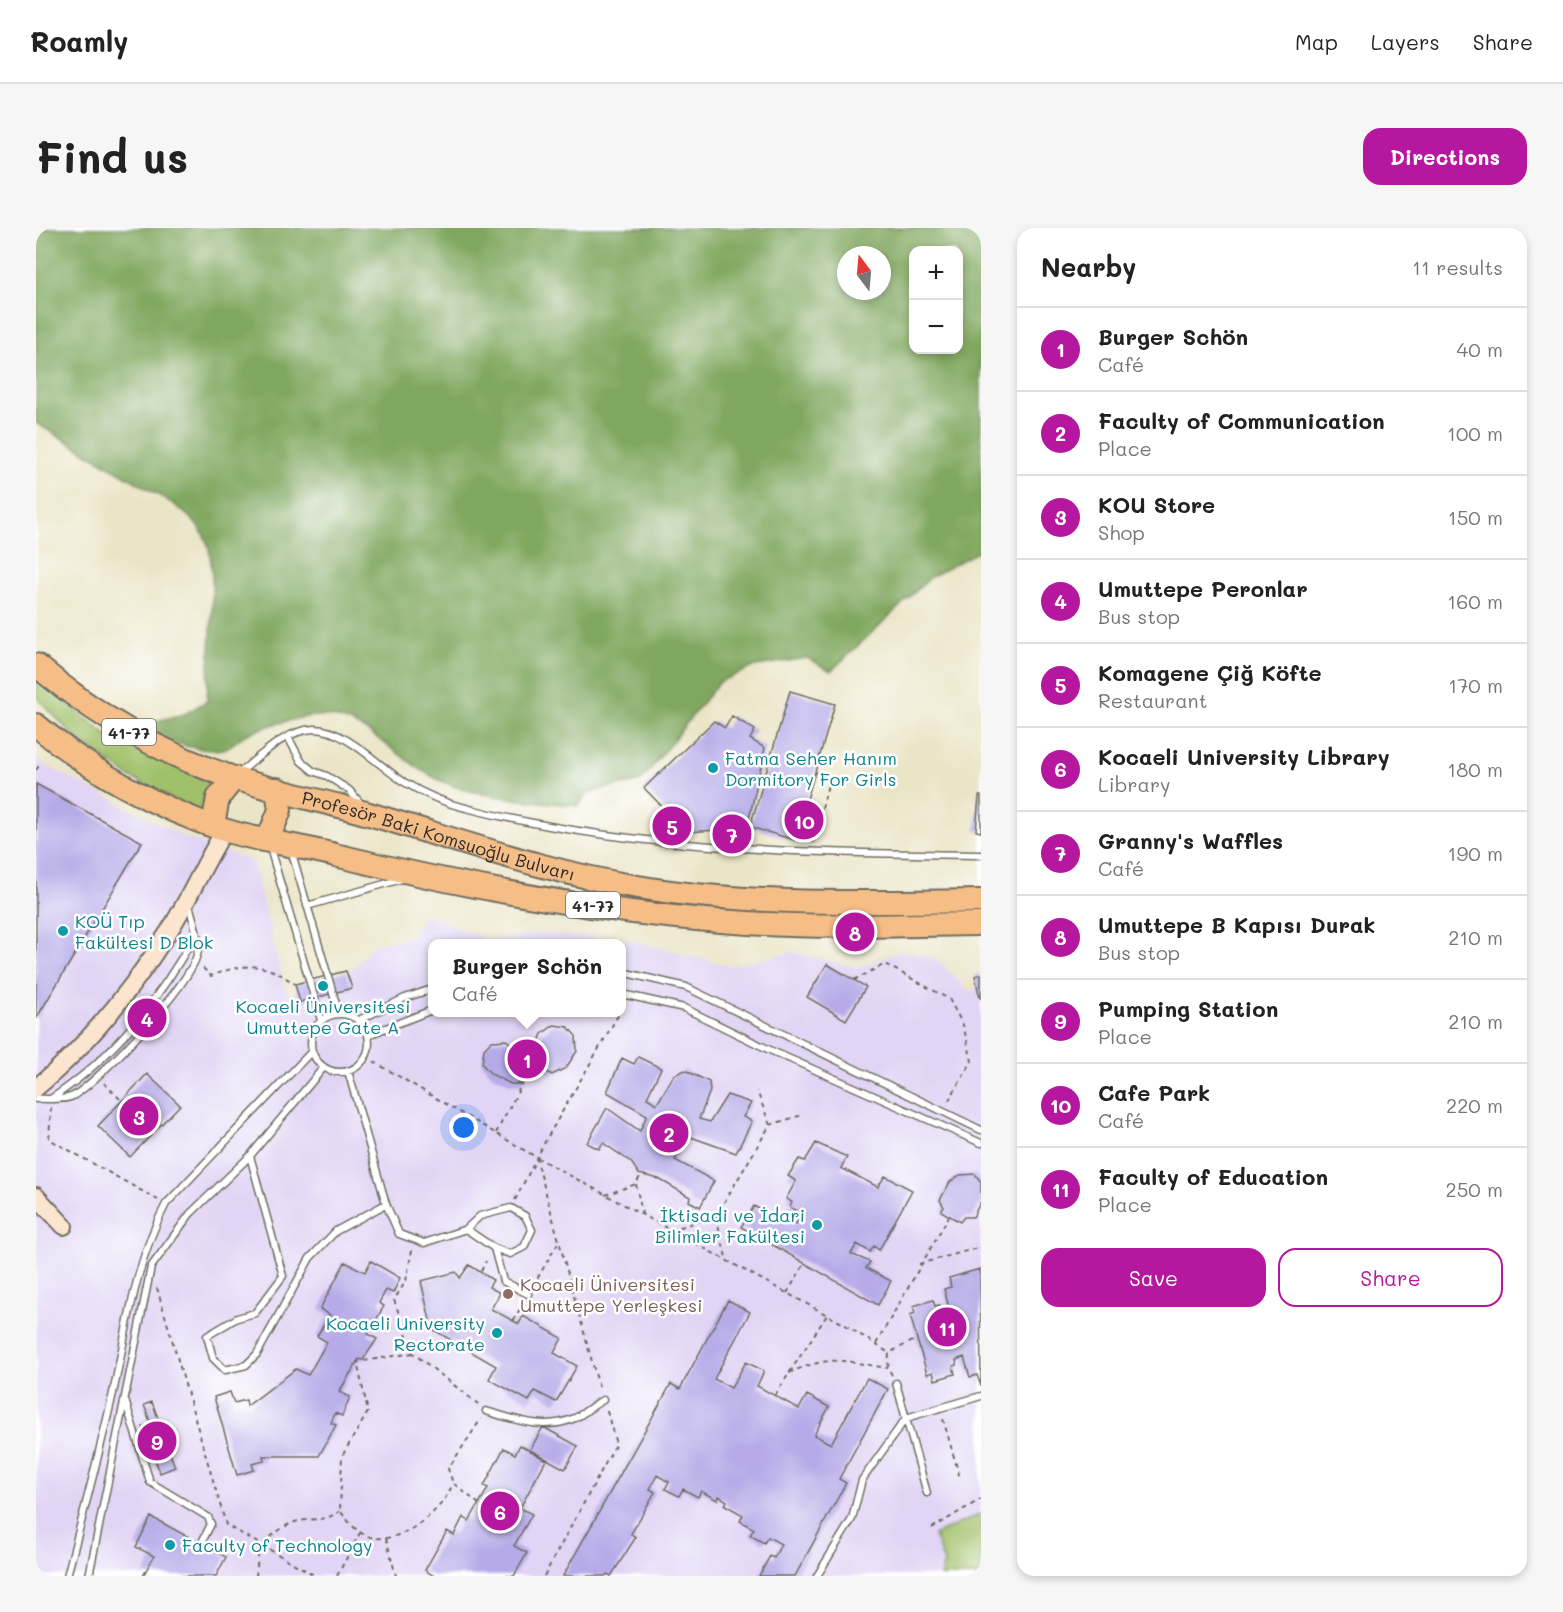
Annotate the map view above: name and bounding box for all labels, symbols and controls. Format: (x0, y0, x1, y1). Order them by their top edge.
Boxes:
text: Roamly (30, 23, 129, 59)
text: Map (1295, 28, 1338, 55)
text: Layers (1371, 28, 1440, 55)
text: Share (1473, 28, 1533, 55)
button: Directions (1363, 128, 1527, 185)
text: Find us (36, 129, 188, 184)
north arrow (837, 246, 891, 300)
map controls (909, 246, 963, 354)
button: + (909, 246, 963, 300)
text: Nearby (1041, 250, 1136, 284)
text: 11 results (1412, 254, 1503, 280)
button: − (909, 300, 963, 354)
text: Burger Schön (1098, 322, 1248, 351)
text: 1 (1056, 336, 1065, 362)
text: 40 m (1457, 336, 1503, 362)
text: Café (1098, 351, 1144, 377)
text: Faculty of Communication (1098, 406, 1385, 435)
text: 2 (1055, 420, 1066, 446)
text: 100 m (1447, 420, 1503, 446)
text: Place (1098, 435, 1152, 461)
text: KOU Store (1098, 490, 1215, 519)
text: 3 (1055, 504, 1067, 530)
text: 150 m (1448, 504, 1503, 530)
text: Shop (1098, 519, 1145, 545)
text: Umuttepe Peronlar (1098, 574, 1308, 603)
text: 4 (1054, 588, 1067, 614)
text: 160 m (1447, 588, 1503, 614)
text: Bus stop (1098, 603, 1180, 629)
text: Komagene Çiğ Köfte (1098, 658, 1322, 687)
text: 5 (1055, 672, 1066, 698)
text: 170 m (1448, 672, 1503, 698)
text: Restaurant (1098, 687, 1208, 713)
road number: 41-77 (102, 719, 156, 745)
text: Kocaeli University Library (1098, 742, 1390, 771)
place label: Fatma Seher Hanım Dormitory For Girls (725, 746, 897, 791)
text: 6 (1054, 756, 1067, 782)
text: 180 m (1447, 756, 1503, 782)
marker: Fatma Seher Hanım Dormitory For Girls (706, 761, 720, 775)
text: Library (1098, 771, 1170, 797)
street label: Profesör Baki Komsuoğlu Bulvarı (299, 785, 578, 886)
pin: 10 (784, 798, 824, 842)
pin: 5 (652, 804, 692, 848)
pin: 7 (712, 812, 752, 856)
text: Granny's Waffles (1098, 826, 1283, 855)
text: 7 (1055, 840, 1066, 866)
text: 190 m (1448, 840, 1503, 866)
text: Café (1098, 855, 1144, 881)
road number: 41-77 (566, 892, 620, 918)
place label: KOÜ Tıp Fakültesi D Blok (75, 909, 213, 954)
pin: 8 (836, 910, 874, 954)
text: Umuttepe B Kapısı Durak (1098, 910, 1375, 939)
marker: KOÜ Tıp Fakültesi D Blok (56, 924, 70, 938)
text: 8 (1054, 924, 1067, 950)
text: 210 m (1448, 924, 1503, 950)
popup (428, 939, 626, 1017)
text: Bus stop (1098, 939, 1180, 965)
text: Burger Schön (452, 951, 602, 980)
marker: Kocaeli Üniversitesi Umuttepe Gate A (316, 979, 330, 993)
text: Café (452, 980, 498, 1006)
place label: Kocaeli Üniversitesi Umuttepe Gate A (235, 994, 411, 1039)
text: Pumping Station (1098, 994, 1278, 1023)
pin: 4 (128, 996, 166, 1040)
text: 9 (1054, 1008, 1067, 1034)
text: 210 m (1448, 1008, 1503, 1034)
text: Place (1098, 1023, 1152, 1049)
pin: 1 (508, 1036, 546, 1082)
text: Cafe Park (1098, 1078, 1210, 1107)
text: 10 (1050, 1092, 1071, 1118)
text: 220 m (1446, 1092, 1503, 1118)
pin: 3 (120, 1094, 158, 1138)
text: Café (1098, 1107, 1144, 1133)
pin: 2 (650, 1110, 688, 1156)
your location (449, 1113, 478, 1142)
text: Faculty of Education (1098, 1162, 1328, 1191)
text: 11 (1052, 1176, 1069, 1202)
text: 250 m (1446, 1176, 1503, 1202)
text: Place (1098, 1191, 1152, 1217)
place label: İktisadi ve İdari Bilimler Fakültesi (655, 1203, 805, 1248)
marker: İktisadi ve İdari Bilimler Fakültesi (810, 1218, 824, 1232)
button: Save (1041, 1248, 1266, 1307)
button: Share (1278, 1248, 1503, 1307)
place label: Kocaeli Üniversitesi Umuttepe Yerleşkesi (520, 1272, 703, 1317)
marker: Kocaeli Üniversitesi Umuttepe Yerleşkesi (501, 1287, 515, 1301)
pin: 11 (928, 1304, 966, 1350)
place label: Kocaeli University Rectorate (326, 1311, 485, 1356)
marker: Kocaeli University Rectorate (490, 1326, 504, 1340)
pin: 9 (138, 1418, 176, 1464)
pin: 6 (480, 1488, 520, 1534)
place label: Faculty of Technology (182, 1533, 372, 1557)
marker: Faculty of Technology (163, 1538, 177, 1552)

